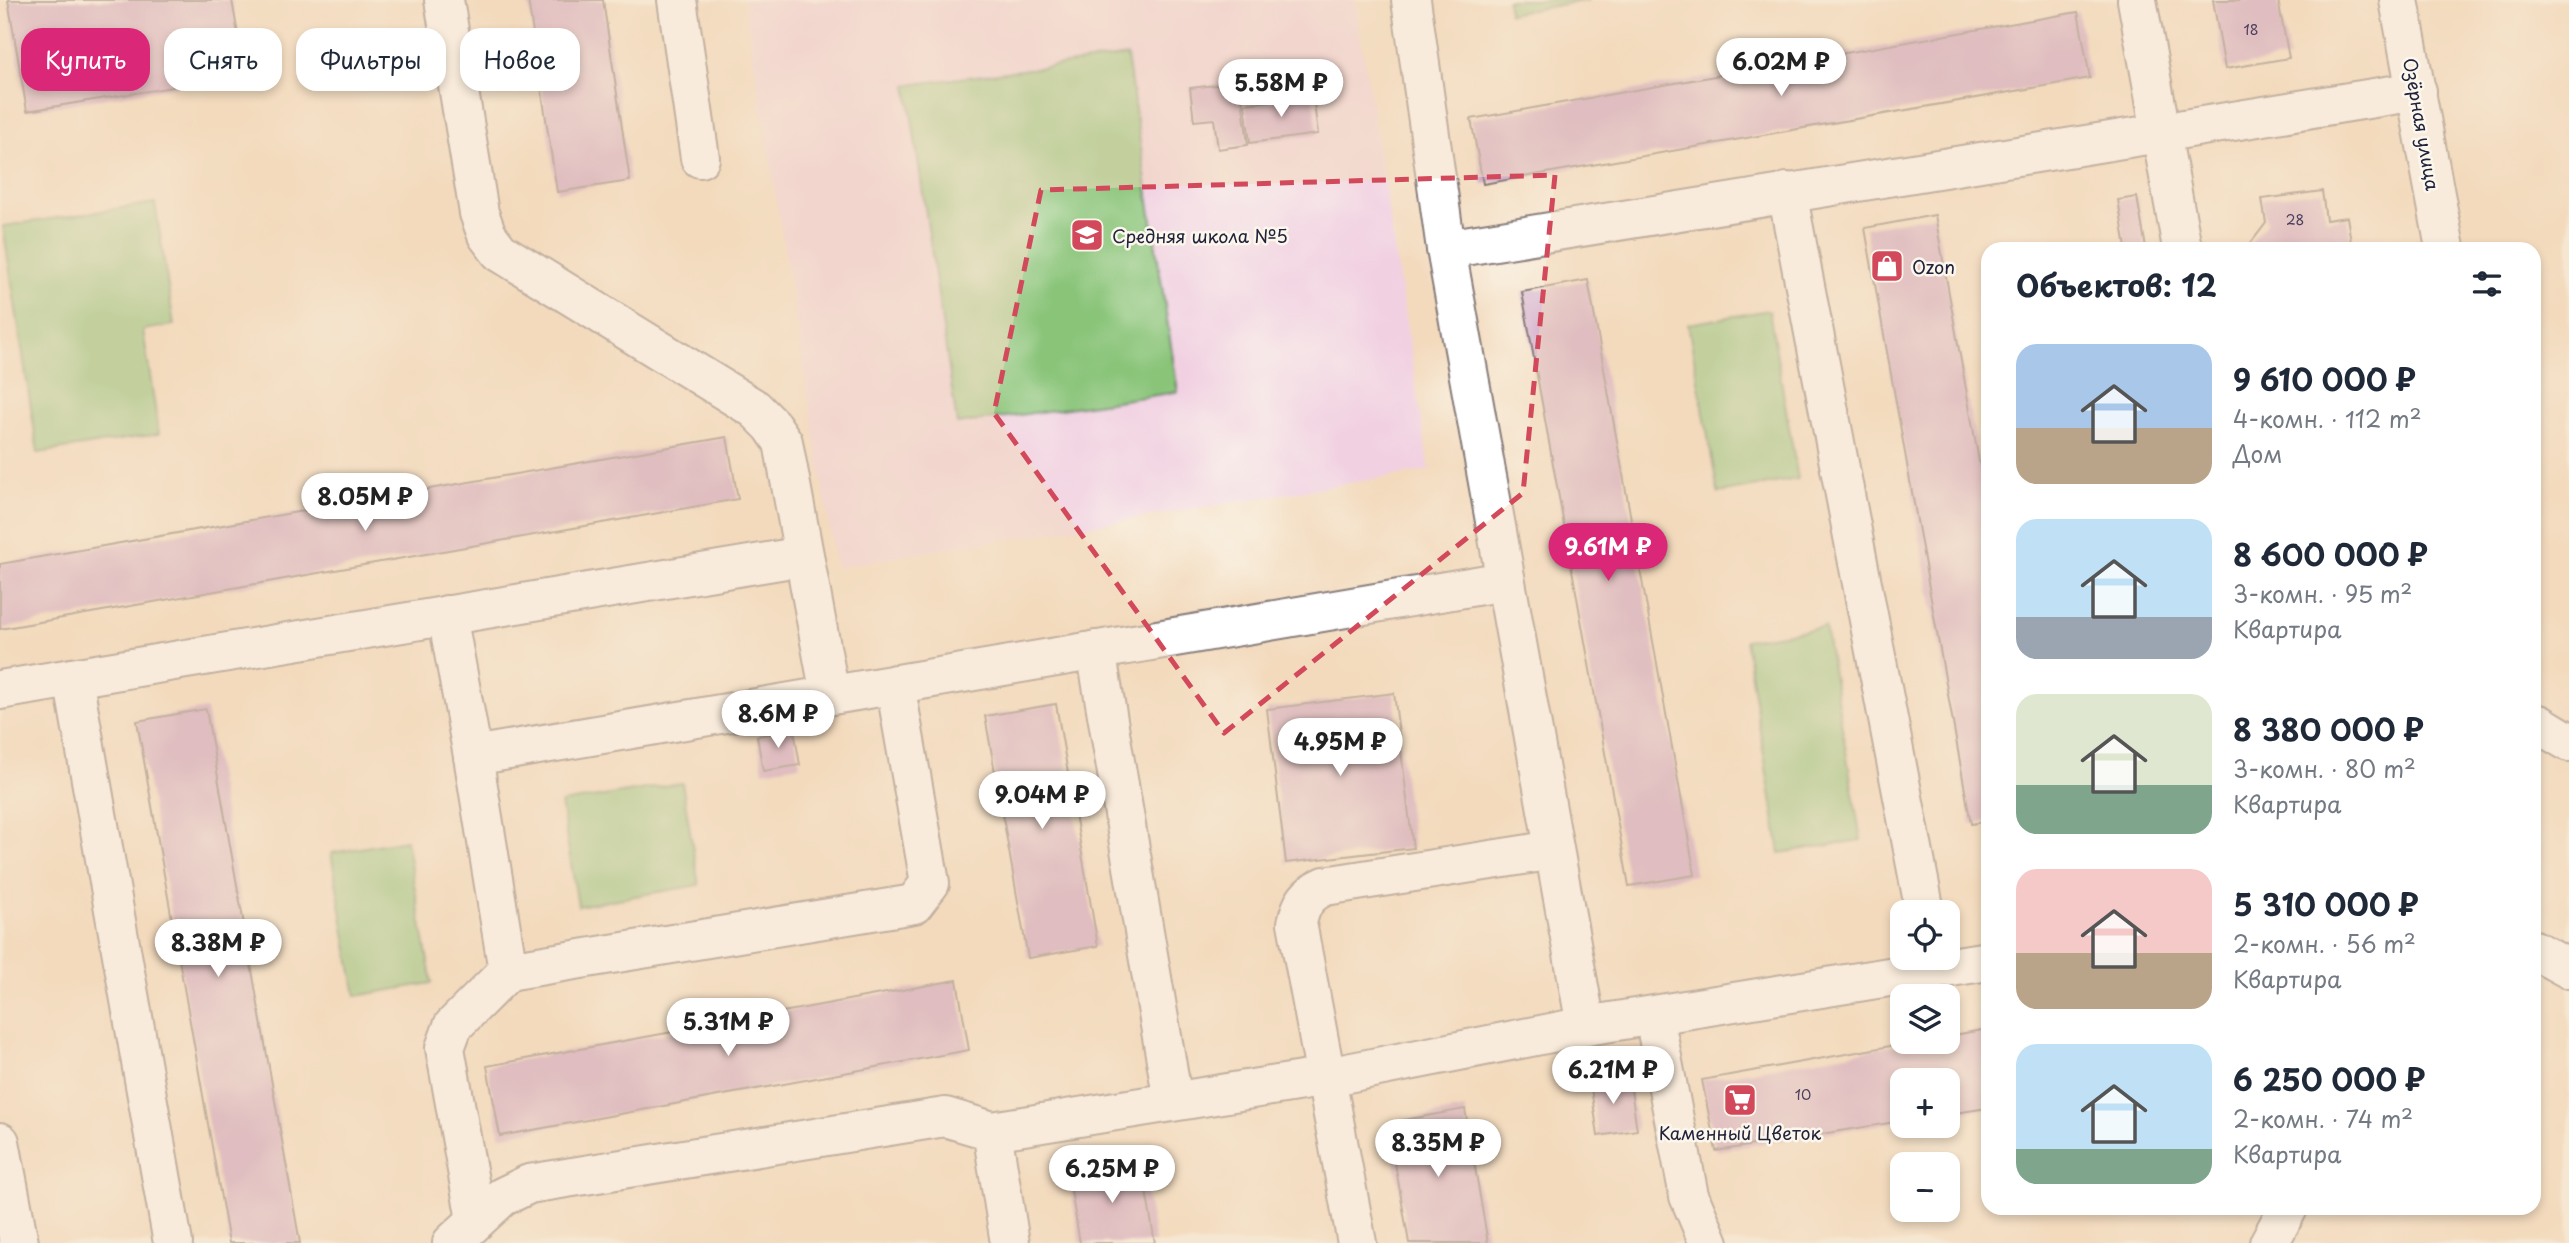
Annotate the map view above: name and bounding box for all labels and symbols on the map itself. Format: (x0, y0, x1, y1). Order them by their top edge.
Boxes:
house number: 18 (2243, 19, 2259, 40)
pin: 6.02M ₽ (1716, 38, 1846, 98)
street label: Озёрная улица (2397, 55, 2447, 193)
pin: 5.58M ₽ (1216, 60, 1346, 119)
house number: 28 (2286, 209, 2304, 230)
school or university icon: Средняя школа №5 (1068, 216, 1106, 254)
place label: Средняя школа №5 (1112, 222, 1288, 249)
shop icon: Ozon (1868, 247, 1906, 285)
place label: Ozon (1912, 253, 1955, 280)
pin: 8.05M ₽ (300, 474, 430, 533)
pin: 9.61M ₽ (1543, 524, 1673, 583)
pin: 8.6M ₽ (721, 690, 835, 750)
pin: 4.95M ₽ (1275, 718, 1405, 778)
pin: 9.04M ₽ (977, 772, 1107, 831)
pin: 8.38M ₽ (153, 920, 283, 979)
pin: 5.31M ₽ (663, 998, 793, 1058)
pin: 6.21M ₽ (1548, 1046, 1678, 1106)
supermarket icon: Каменный Цветок (1721, 1081, 1759, 1119)
house number: 10 (1795, 1084, 1811, 1105)
place label: Каменный Цветок (1659, 1119, 1821, 1146)
pin: 8.35M ₽ (1373, 1120, 1503, 1179)
pin: 6.25M ₽ (1047, 1146, 1177, 1205)

